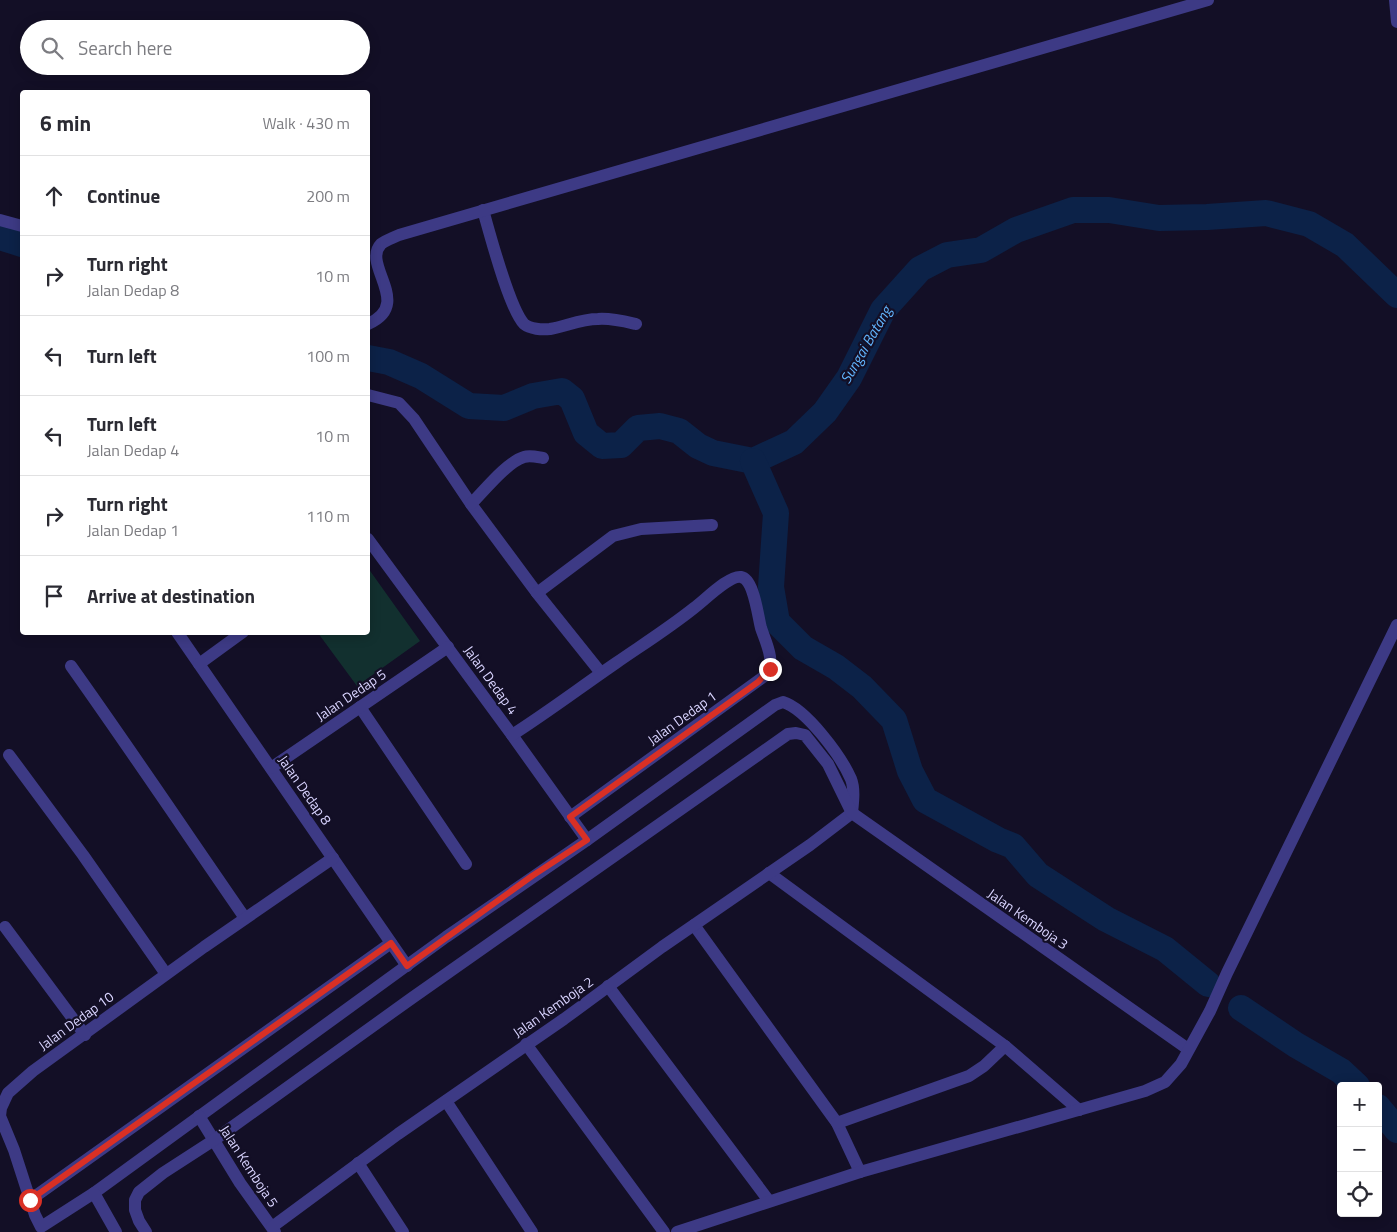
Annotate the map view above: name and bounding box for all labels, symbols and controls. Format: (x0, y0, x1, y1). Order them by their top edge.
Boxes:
search box (20, 20, 370, 75)
text: Search here (78, 33, 172, 62)
icon: search (38, 34, 66, 62)
text: 6 min (40, 107, 91, 139)
text: Walk · 430 m (262, 111, 350, 135)
text: Continue (87, 181, 160, 210)
icon: ahead (40, 182, 68, 210)
text: 200 m (306, 184, 350, 208)
text: Turn right (87, 249, 168, 278)
icon: right (40, 262, 68, 290)
text: 10 m (315, 264, 350, 288)
text: Jalan Dedap 8 (87, 278, 179, 302)
water label: Sungai Batang (834, 300, 898, 388)
text: Turn left (87, 341, 157, 370)
icon: left (40, 342, 68, 370)
text: 100 m (306, 344, 350, 368)
text: Turn left (87, 409, 157, 438)
icon: left (40, 422, 68, 450)
text: 10 m (315, 424, 350, 448)
text: Jalan Dedap 4 (87, 438, 179, 462)
text: Turn right (87, 489, 168, 518)
icon: right (40, 502, 68, 530)
text: 110 m (306, 504, 350, 528)
text: Jalan Dedap 1 (87, 518, 179, 542)
text: Arrive at destination (87, 581, 255, 610)
icon: arrive (40, 582, 68, 610)
street label: Jalan Dedap 4 (459, 641, 524, 719)
route end (759, 658, 782, 681)
street label: Jalan Dedap 5 (311, 663, 390, 726)
street label: Jalan Dedap 1 (643, 685, 721, 750)
street label: Jalan Dedap 8 (274, 751, 337, 829)
street label: Jalan Kemboja 3 (984, 883, 1073, 954)
street label: Jalan Kemboja 2 (508, 971, 597, 1042)
street label: Jalan Dedap 10 (34, 986, 118, 1055)
map controls (1337, 1082, 1382, 1217)
button: + (1337, 1082, 1382, 1127)
street label: Jalan Kemboja 5 (215, 1121, 284, 1211)
button: − (1337, 1127, 1382, 1172)
button: locate (1337, 1172, 1382, 1217)
route start (19, 1189, 42, 1212)

